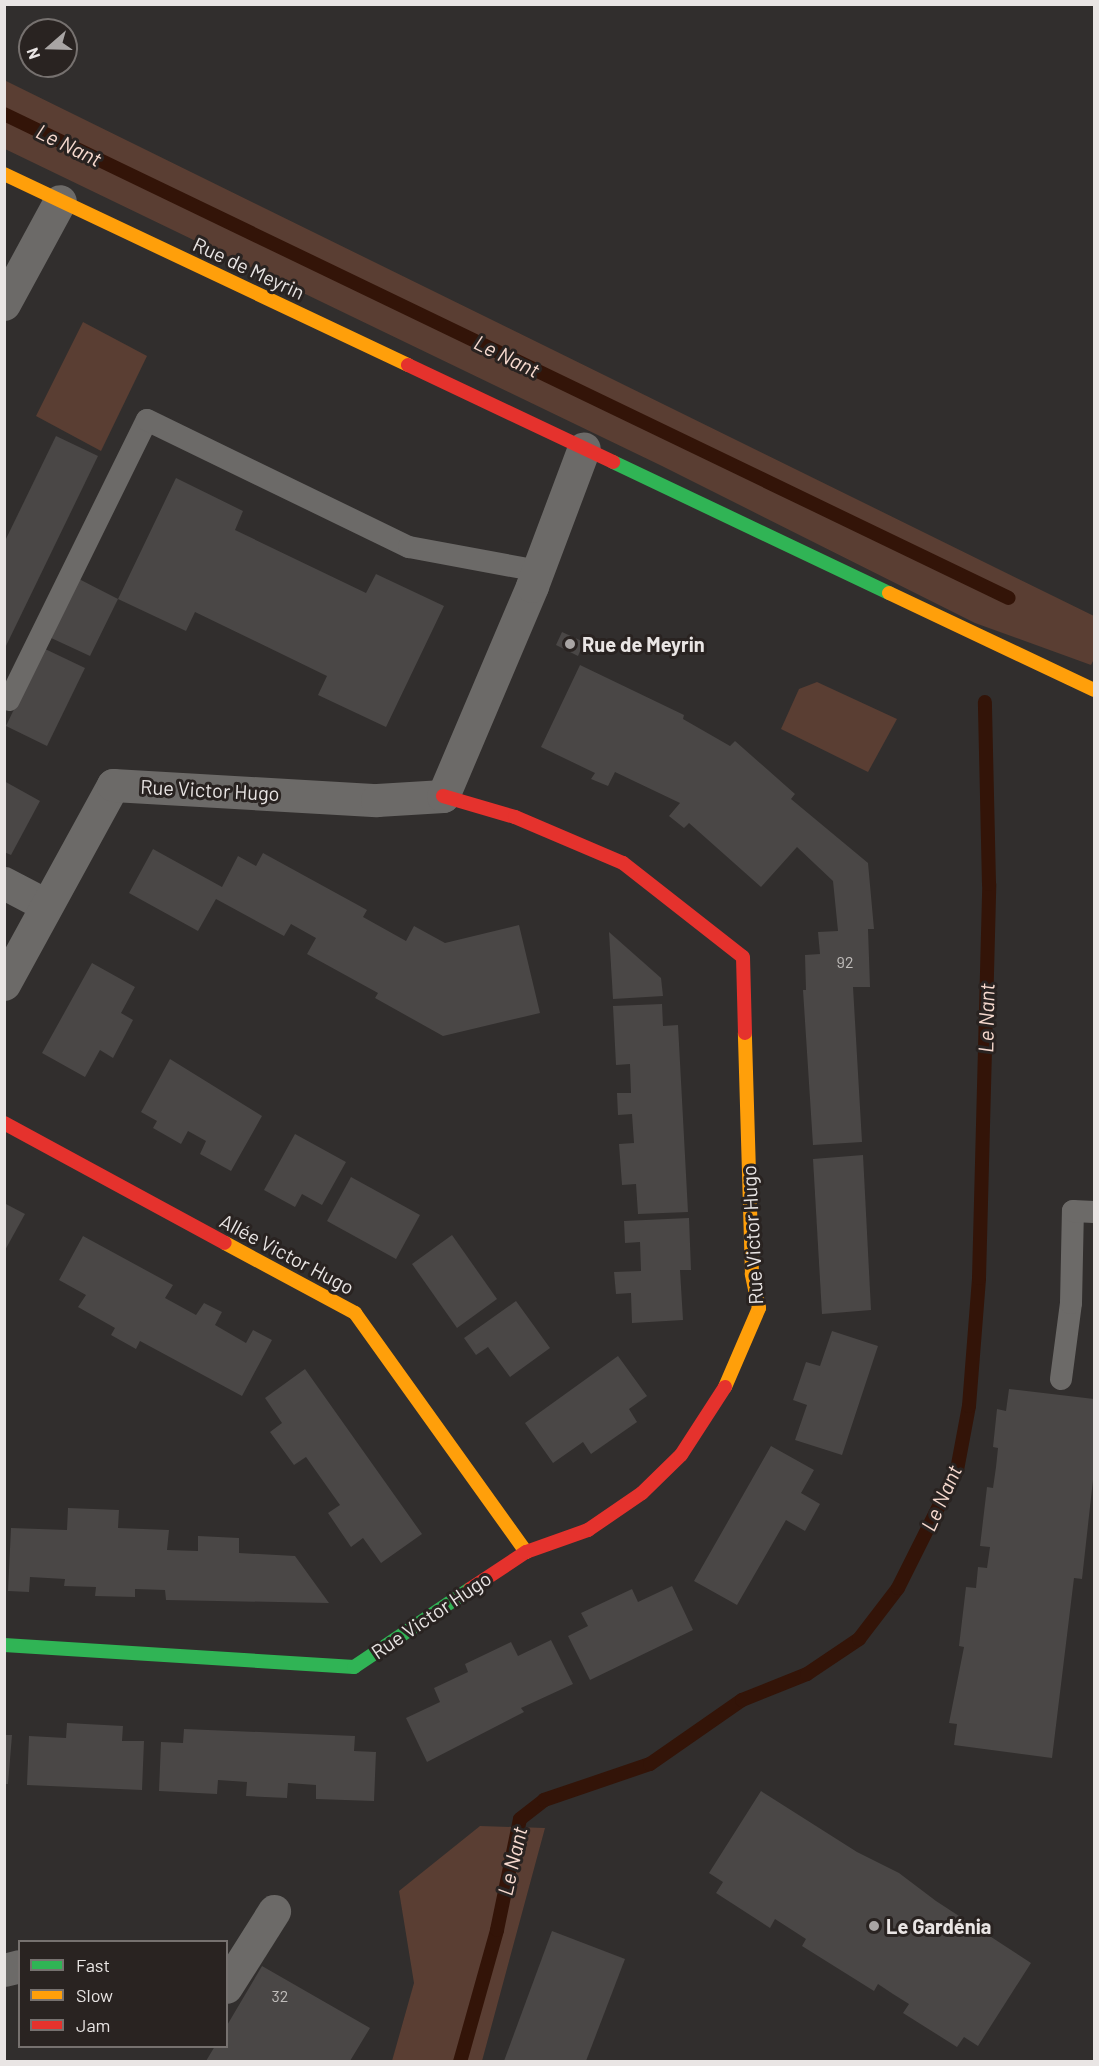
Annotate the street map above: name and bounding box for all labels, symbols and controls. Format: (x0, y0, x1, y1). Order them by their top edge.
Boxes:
north arrow (18, 18, 78, 78)
text: N (22, 45, 43, 62)
water label: Le Nant (32, 118, 106, 172)
street label: Rue de Meyrin (189, 232, 309, 304)
water label: Le Nant (470, 329, 544, 383)
place label: Rue de Meyrin (582, 632, 705, 656)
marker: Rue de Meyrin (563, 637, 577, 651)
street label: Rue Victor Hugo (140, 774, 280, 806)
house number: 92 (837, 952, 853, 972)
water label: Le Nant (973, 983, 999, 1053)
street label: Rue Victor Hugo (736, 1165, 768, 1305)
street label: Allée Victor Hugo (216, 1209, 358, 1299)
water label: Le Nant (915, 1461, 967, 1535)
street label: Rue Victor Hugo (366, 1566, 496, 1664)
water label: Le Nant (492, 1824, 532, 1898)
place label: Le Gardénia (886, 1914, 991, 1938)
marker: Le Gardénia (867, 1919, 881, 1933)
legend (18, 1940, 228, 2048)
text: Fast (76, 1954, 110, 1976)
text: Slow (76, 1984, 113, 2006)
house number: 32 (272, 1986, 288, 2006)
text: Jam (76, 2014, 110, 2036)

